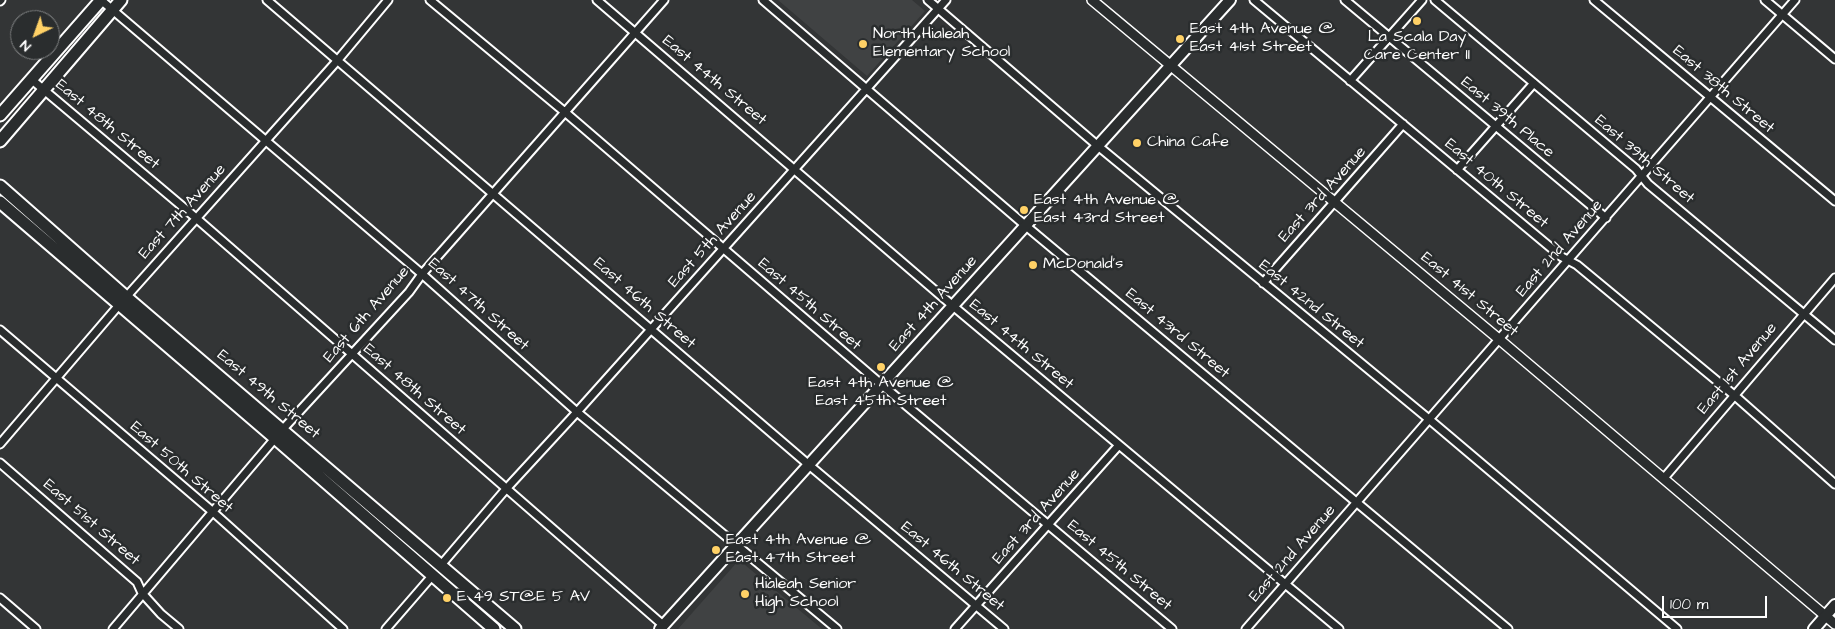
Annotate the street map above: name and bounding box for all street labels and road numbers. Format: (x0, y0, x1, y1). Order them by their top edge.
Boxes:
street label: East 44th Street (658, 32, 770, 130)
street label: East 38th Street (1668, 42, 1778, 138)
street label: East 39th Place (1456, 73, 1558, 163)
street label: East 48th Street (51, 76, 163, 174)
street label: East 39th Street (1590, 111, 1698, 209)
street label: East 40th Street (1440, 135, 1552, 233)
street label: East 3rd Avenue (1275, 143, 1371, 247)
street label: East 7th Avenue (135, 161, 231, 263)
street label: East 5th Avenue (665, 188, 761, 292)
street label: East 2nd Avenue (1513, 197, 1607, 301)
street label: East 41st Street (1416, 249, 1522, 341)
street label: East 4th Avenue (886, 252, 982, 356)
street label: East 46th Street (589, 254, 699, 354)
street label: East 47th Street (423, 255, 533, 355)
street label: East 45th Street (753, 255, 865, 355)
street label: East 42nd Street (1254, 256, 1368, 354)
street label: East 6th Avenue (320, 263, 414, 367)
street label: East 43rd Street (1121, 285, 1233, 383)
street label: East 44th Street (965, 296, 1077, 394)
street label: East 1st Avenue (1694, 319, 1782, 419)
street label: East 48th Street (359, 340, 469, 440)
street label: East 49th Street (213, 346, 323, 444)
street label: East 50th Street (126, 418, 236, 518)
street label: East 3rd Avenue (989, 465, 1085, 569)
street label: East 51st Street (39, 476, 143, 570)
street label: East 2nd Avenue (1246, 502, 1340, 606)
street label: East 45th Street (1063, 517, 1175, 615)
street label: East 46th Street (896, 518, 1008, 616)

